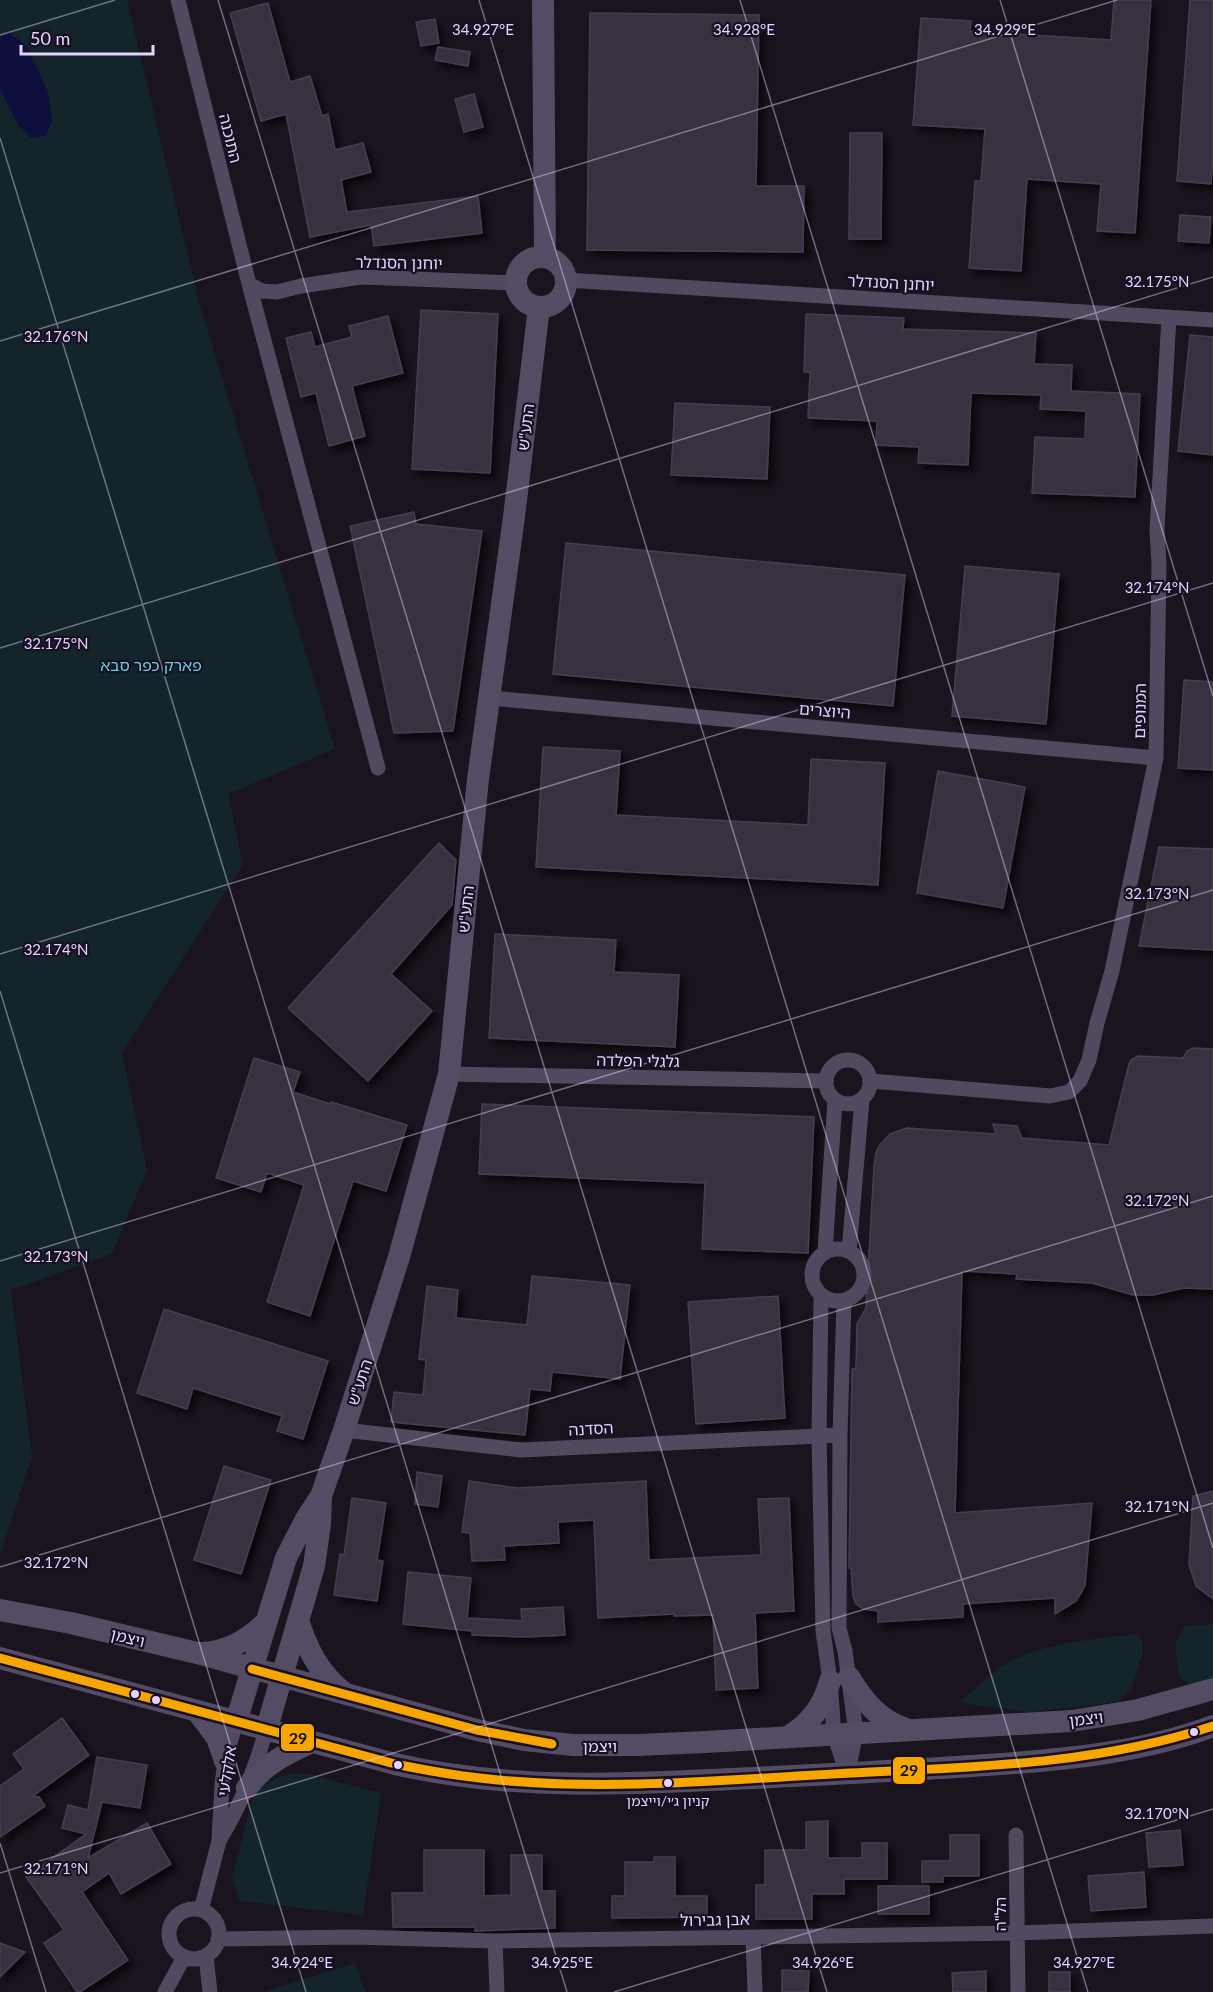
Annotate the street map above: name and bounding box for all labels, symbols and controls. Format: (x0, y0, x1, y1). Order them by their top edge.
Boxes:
scale bar (21, 18, 153, 56)
text: 34.927°E (452, 20, 514, 38)
text: 34.928°E (713, 20, 775, 38)
text: 34.929°E (974, 20, 1036, 38)
text: 50 m (30, 27, 70, 49)
street label: התוכנה (216, 111, 246, 165)
street label: יוחנן הסנדלר (355, 252, 443, 272)
street label: יוחנן הסנדלר (847, 270, 935, 294)
text: 32.175°N (1125, 272, 1189, 290)
text: 32.176°N (24, 327, 88, 345)
street label: התע"ש (513, 402, 537, 452)
text: 32.174°N (1125, 578, 1189, 596)
text: 32.175°N (24, 634, 88, 652)
park label: פארק כפר סבא (100, 655, 202, 674)
street label: המנופים (1129, 683, 1149, 739)
street label: היוצרים (798, 698, 852, 722)
street label: התע"ש (453, 884, 477, 934)
text: 32.173°N (1125, 884, 1189, 902)
text: 32.174°N (24, 940, 88, 958)
street label: גלגלי הפלדה (596, 1050, 680, 1070)
text: 32.172°N (1125, 1191, 1189, 1209)
text: 32.173°N (24, 1247, 88, 1265)
street label: התע"ש (343, 1356, 375, 1408)
street label: הסדנה (568, 1417, 614, 1439)
text: 32.171°N (1125, 1497, 1189, 1515)
text: 32.172°N (24, 1553, 88, 1571)
street label: ויצמן (109, 1624, 147, 1650)
unlabelled marker (129, 1688, 141, 1700)
unlabelled marker (150, 1694, 162, 1706)
street label: ויצמן (1068, 1706, 1104, 1730)
line badge: 29 (280, 1723, 315, 1752)
unlabelled marker (1188, 1726, 1200, 1738)
text: 29 (289, 1728, 307, 1747)
street label: ויצמן (583, 1736, 617, 1755)
street label: אלקלעי (213, 1744, 239, 1798)
line badge: 29 (892, 1756, 926, 1785)
unlabelled marker (392, 1759, 404, 1771)
text: 29 (900, 1760, 918, 1779)
marker: קניון ג׳י/וייצמן (662, 1777, 674, 1789)
place label: קניון ג׳י/וייצמן (627, 1792, 710, 1809)
text: 32.170°N (1125, 1804, 1189, 1822)
text: 32.171°N (24, 1859, 88, 1877)
street label: הל"ה (990, 1897, 1009, 1931)
street label: אבן גבירול (680, 1909, 750, 1929)
text: 34.924°E (271, 1953, 333, 1971)
text: 34.925°E (531, 1953, 593, 1971)
text: 34.926°E (792, 1953, 854, 1971)
text: 34.927°E (1053, 1953, 1115, 1971)

